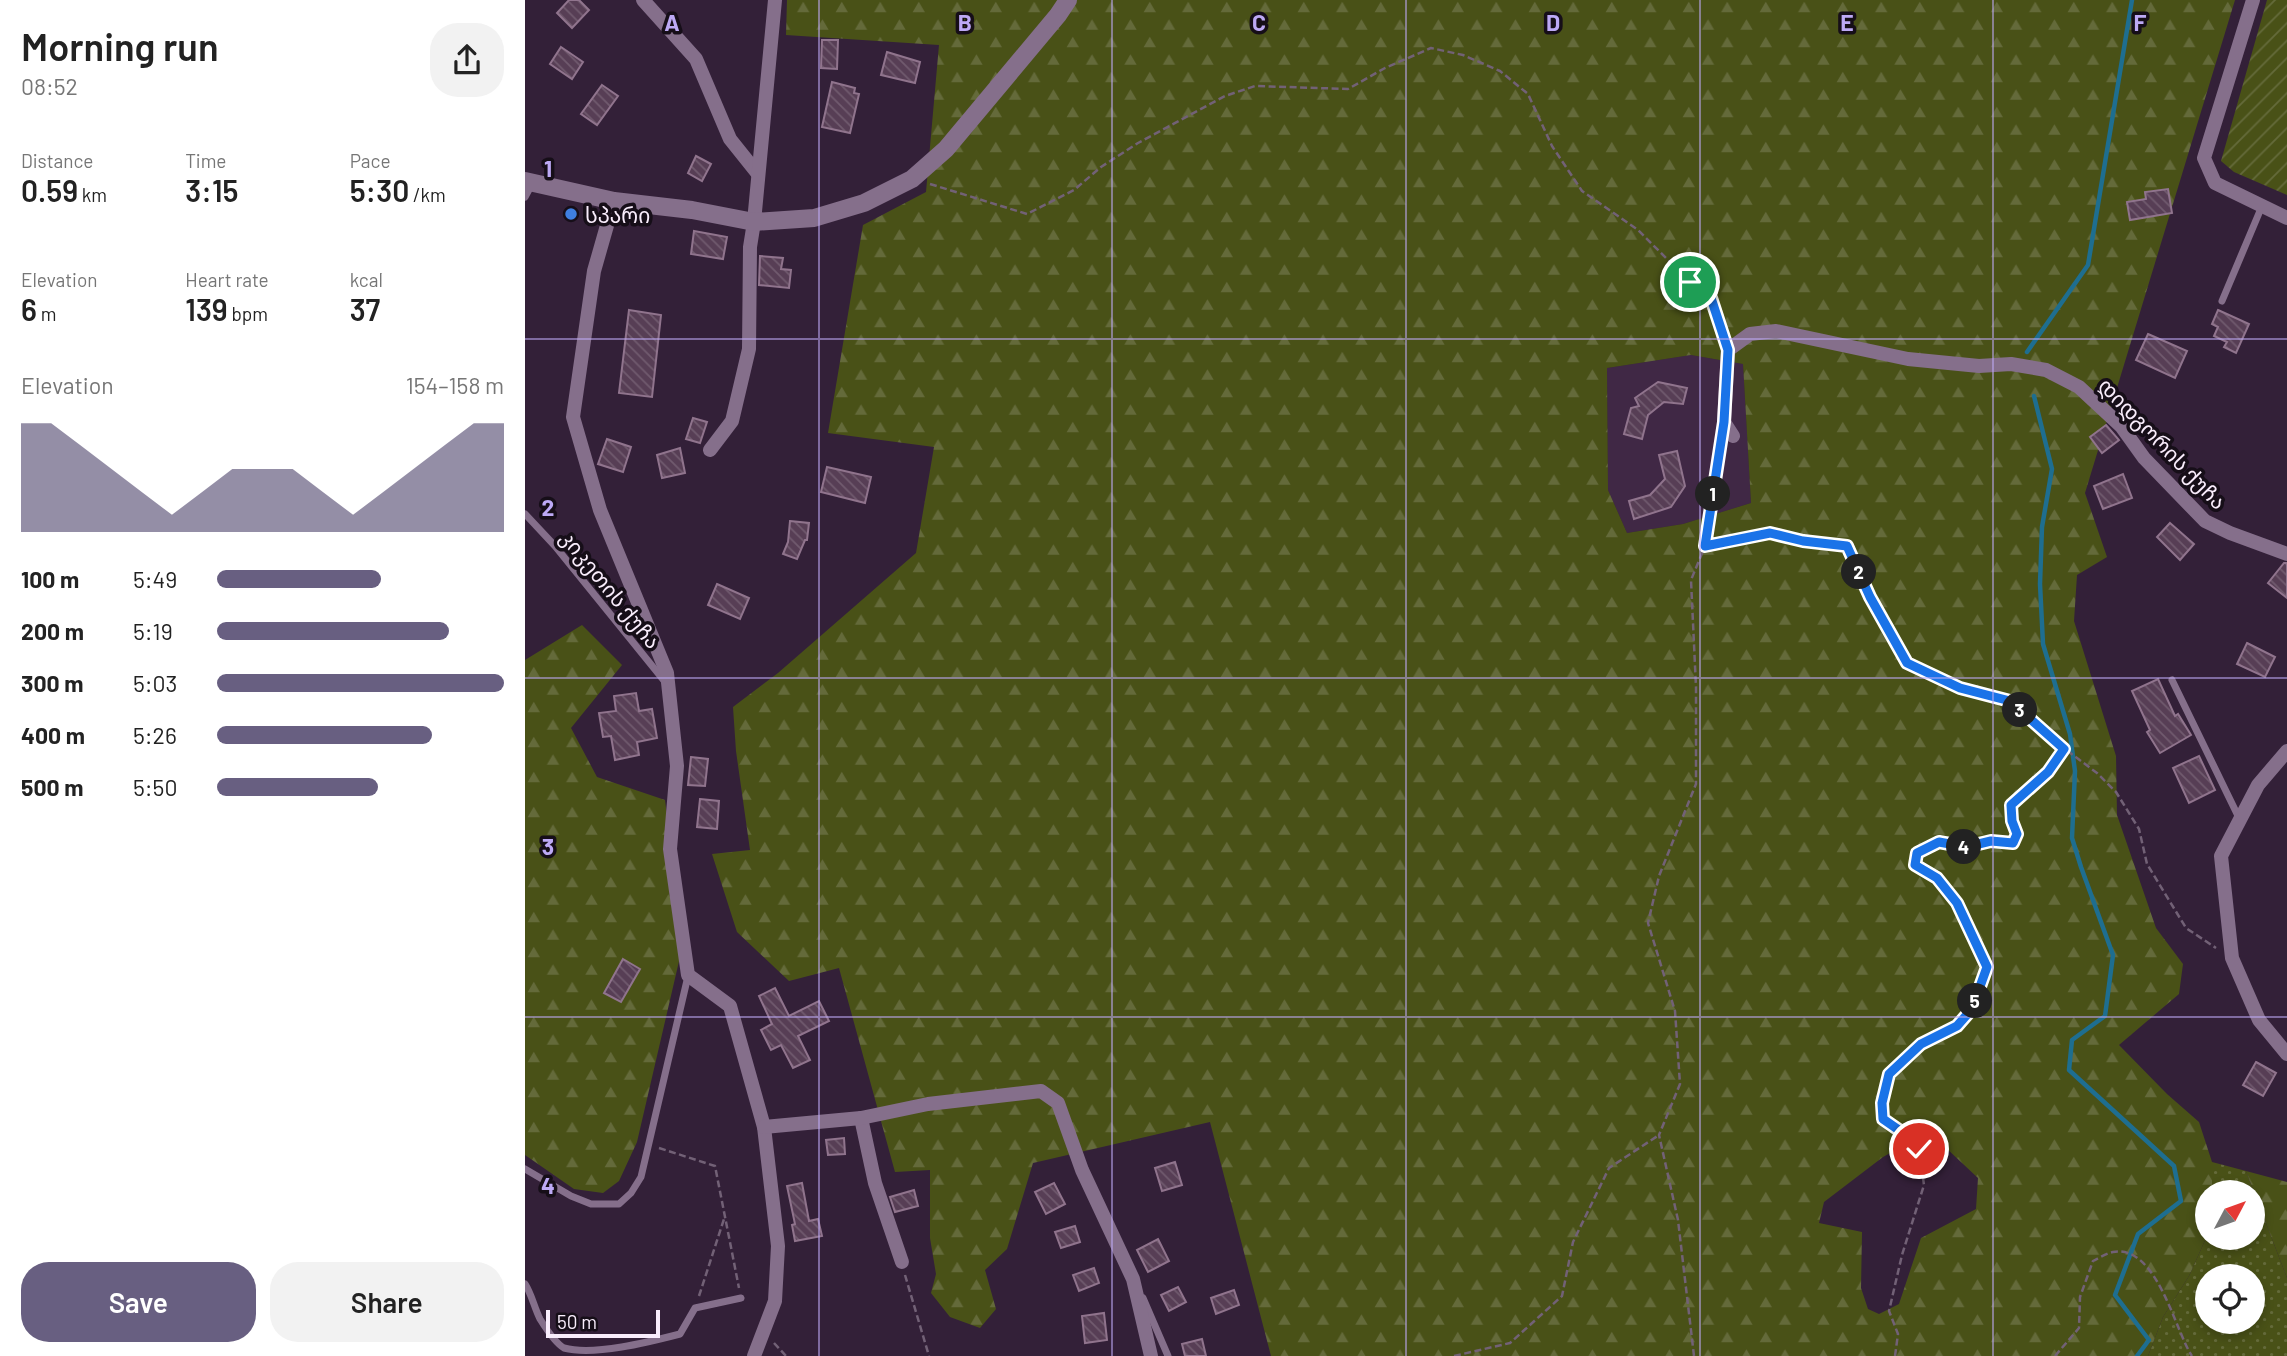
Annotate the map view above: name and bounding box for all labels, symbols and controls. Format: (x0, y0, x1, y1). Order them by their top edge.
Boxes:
text: A (664, 8, 680, 36)
text: B (958, 8, 972, 36)
text: C (1252, 8, 1266, 36)
text: D (1546, 8, 1560, 36)
text: E (1840, 8, 1854, 36)
text: F (2134, 8, 2147, 36)
text: Morning run (21, 23, 219, 69)
button: share (430, 23, 504, 97)
text: 08:52 (21, 72, 78, 100)
text: Distance (21, 149, 93, 172)
text: Time (185, 149, 226, 172)
text: Pace (350, 149, 391, 172)
text: 1 (544, 154, 552, 182)
text: 0.59 (21, 172, 78, 208)
text: 3:15 (185, 172, 238, 208)
text: 5:30 (350, 172, 409, 208)
text: km (78, 183, 107, 206)
text: /km (409, 183, 446, 206)
place label: სპარი (585, 202, 650, 227)
marker: სპარი (563, 206, 579, 222)
pin (1660, 252, 1720, 312)
icon: arrive (1671, 263, 1709, 301)
text: Elevation (21, 268, 98, 291)
text: Heart rate (185, 268, 269, 291)
text: kcal (350, 268, 383, 291)
text: 6 (21, 291, 37, 327)
text: 139 (185, 291, 228, 327)
text: 37 (350, 291, 380, 327)
text: m (37, 302, 56, 325)
text: bpm (228, 302, 268, 325)
text: Elevation (21, 371, 114, 399)
text: 154–158 m (406, 371, 504, 399)
street label: დიდგორის ქუჩა (2093, 372, 2232, 515)
pin: 1 (1695, 476, 1731, 512)
text: 1 (1709, 482, 1716, 505)
text: 2 (542, 493, 554, 521)
street label: კიკეთის ქუჩა (555, 525, 666, 654)
pin: 2 (1841, 554, 1877, 590)
text: 2 (1853, 560, 1864, 583)
text: 100 m (21, 565, 79, 593)
text: 5:49 (133, 565, 177, 593)
text: 200 m (21, 617, 84, 645)
text: 5:19 (133, 617, 173, 645)
text: 300 m (21, 669, 83, 697)
text: 5:03 (133, 669, 177, 697)
pin: 3 (2003, 692, 2037, 728)
text: 3 (2014, 698, 2025, 721)
text: 400 m (21, 721, 85, 749)
text: 5:26 (133, 721, 177, 749)
text: 500 m (21, 773, 83, 801)
text: 5:50 (133, 773, 177, 801)
pin: 4 (1947, 830, 1981, 864)
text: 3 (542, 832, 554, 860)
text: 4 (1958, 835, 1969, 858)
pin: 5 (1957, 984, 1993, 1018)
text: 5 (1969, 989, 1980, 1012)
pin (1889, 1119, 1949, 1179)
icon: check (1900, 1130, 1938, 1168)
text: 4 (541, 1171, 555, 1199)
north arrow (2195, 1180, 2265, 1250)
map controls (2195, 1180, 2265, 1334)
button: Save (21, 1262, 256, 1342)
button: Share (270, 1262, 504, 1342)
button: locate (2195, 1264, 2265, 1334)
scale bar (546, 1307, 660, 1339)
text: 50 m (557, 1310, 597, 1333)

